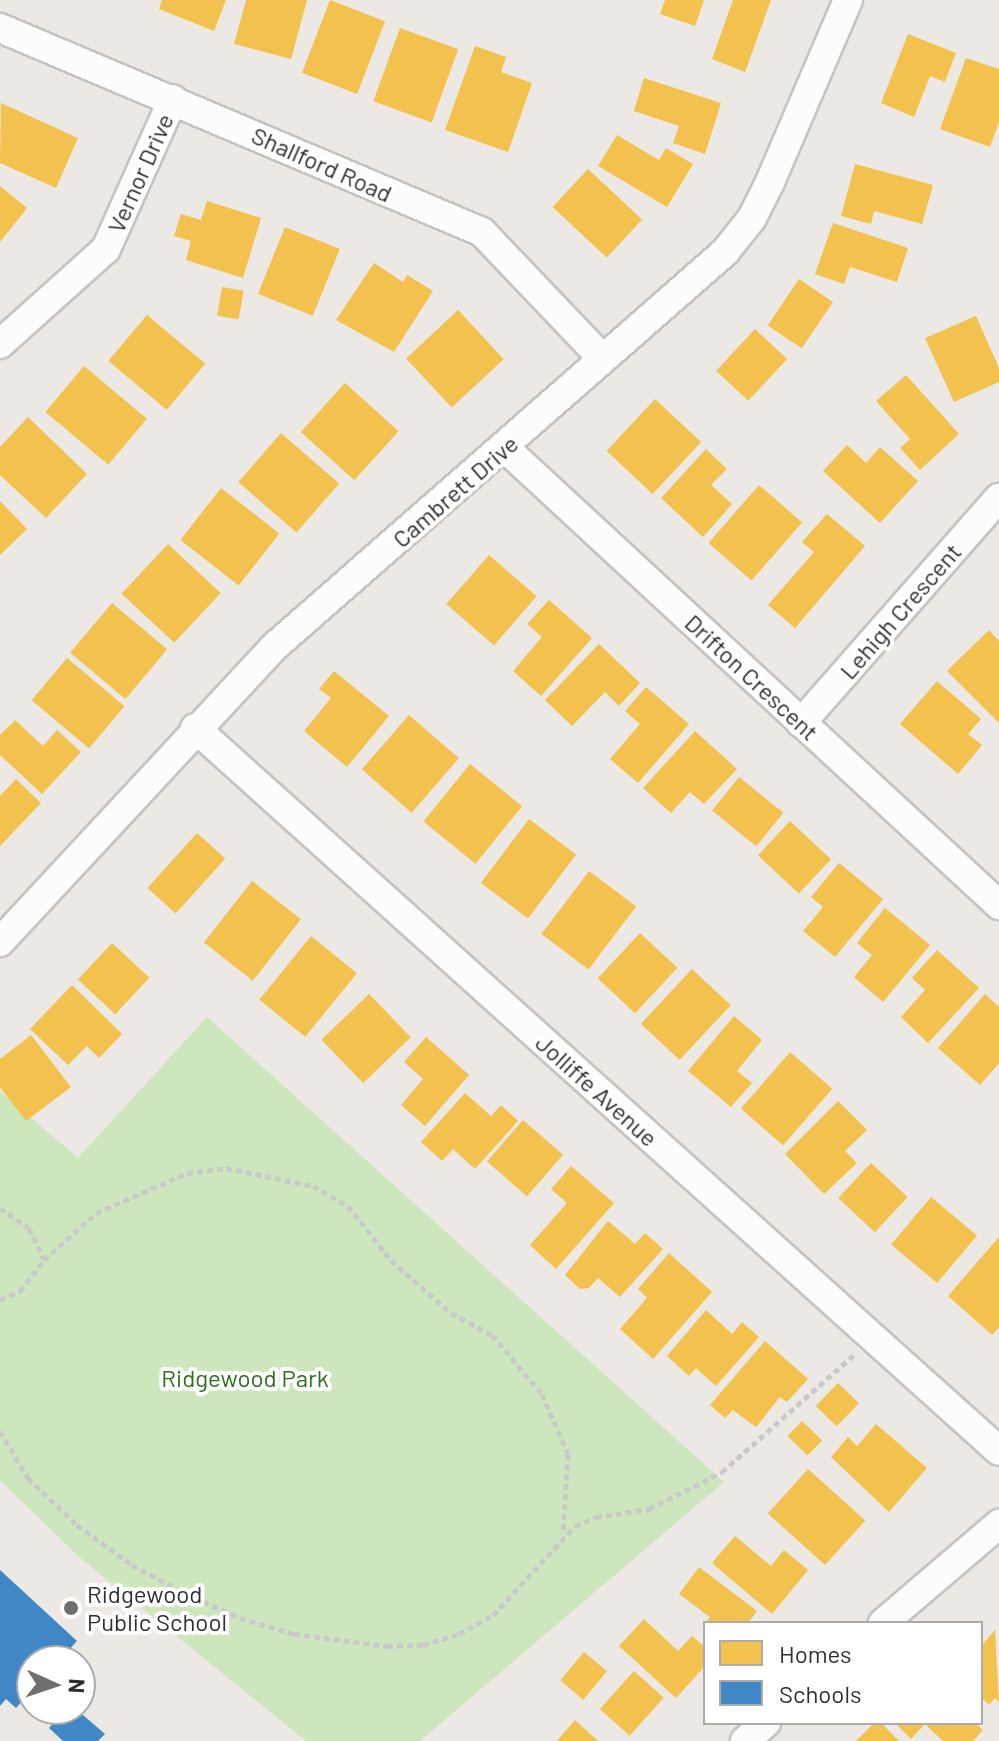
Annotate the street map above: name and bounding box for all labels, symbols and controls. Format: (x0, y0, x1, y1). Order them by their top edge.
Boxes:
street label: Vernor Drive (101, 109, 179, 237)
street label: Shallford Road (247, 120, 397, 208)
street label: Cambrett Drive (386, 429, 524, 553)
street label: Lehigh Crescent (833, 537, 967, 685)
street label: Drifton Crescent (679, 608, 825, 746)
street label: Jolliffe Avenue (530, 1028, 664, 1152)
park label: Ridgewood Park (161, 1364, 329, 1392)
place label: Ridgewood Public School (87, 1580, 227, 1636)
marker: Ridgewood Public School (62, 1599, 80, 1617)
legend (703, 1621, 983, 1725)
text: Homes (779, 1639, 852, 1668)
north arrow (16, 1645, 96, 1725)
text: N (65, 1678, 91, 1694)
text: Schools (779, 1679, 862, 1708)

